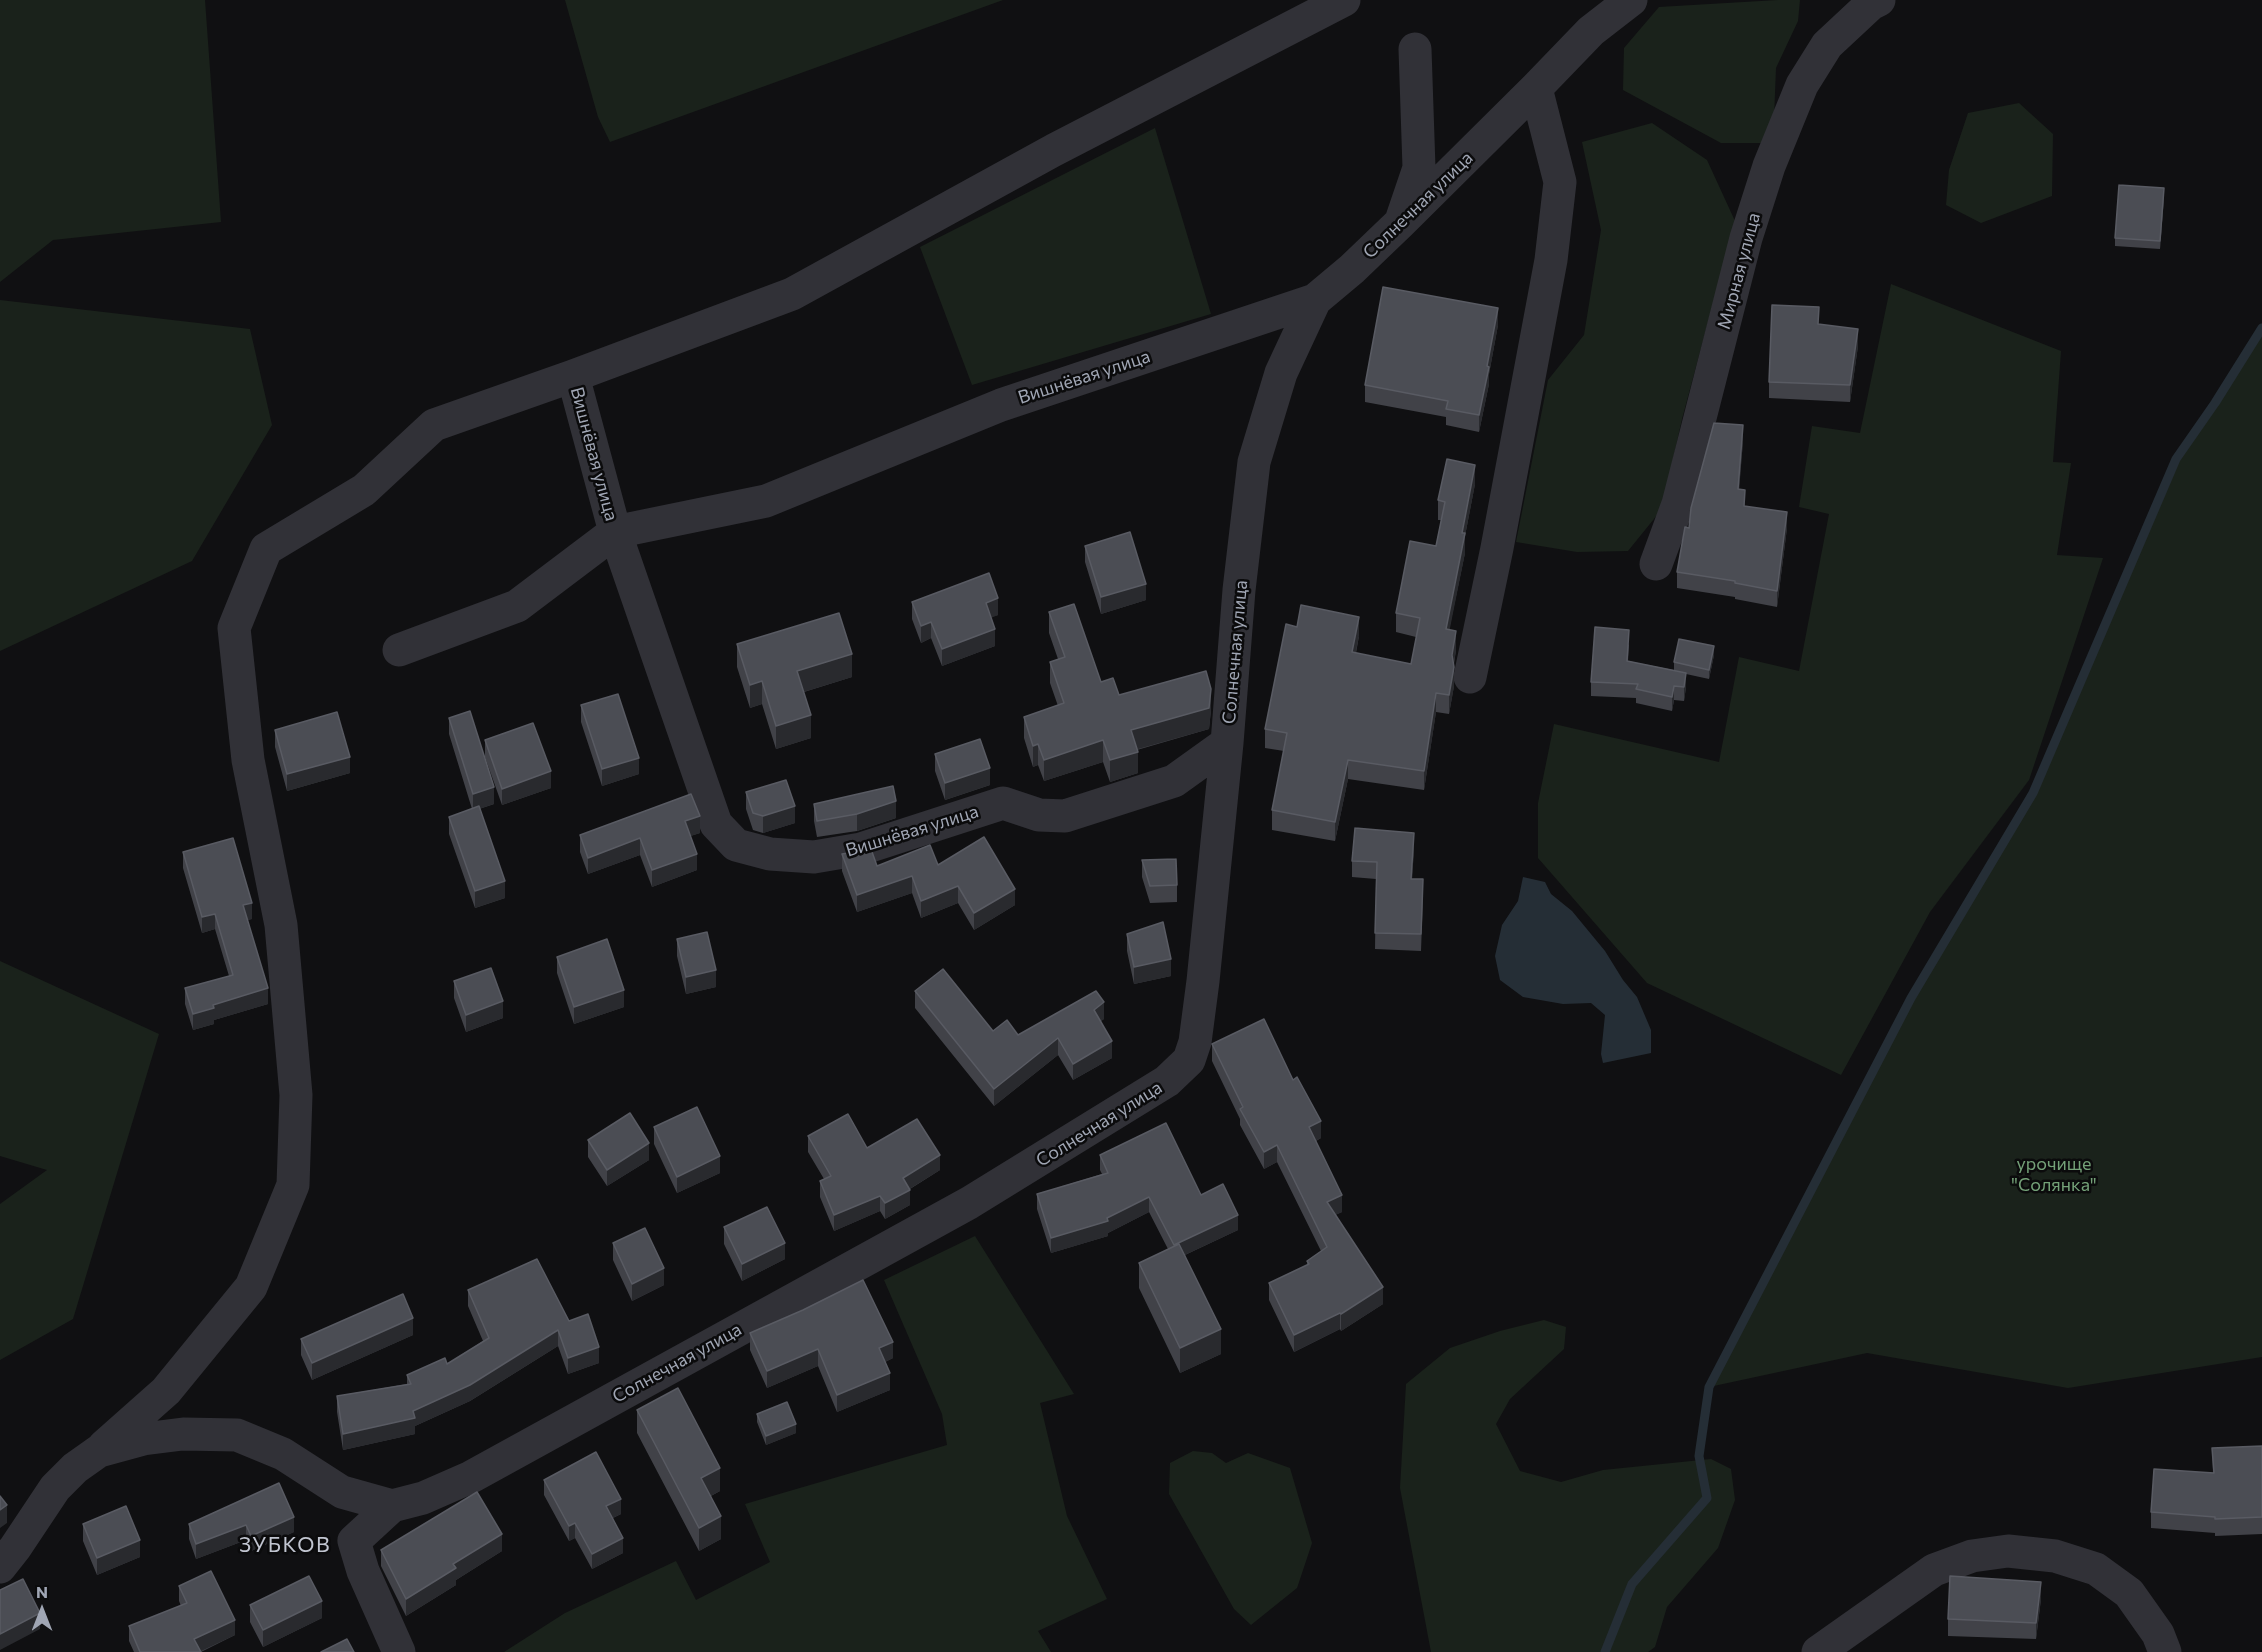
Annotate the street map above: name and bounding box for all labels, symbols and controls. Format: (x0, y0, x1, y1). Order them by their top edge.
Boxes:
street label: Солнечная улица (1359, 147, 1477, 263)
street label: Мирная улица (1713, 210, 1765, 332)
street label: Вишнёвая улица (1015, 345, 1153, 409)
street label: Вишнёвая улица (566, 385, 622, 523)
street label: Солнечная улица (1218, 579, 1252, 725)
street label: Вишнёвая улица (843, 801, 981, 861)
street label: Солнечная улица (1032, 1077, 1166, 1171)
park label: урочище "Солянка" (2011, 1153, 2097, 1196)
street label: Солнечная улица (609, 1319, 745, 1407)
district label: ЗУБКОВ (239, 1532, 331, 1558)
north arrow (12, 1580, 72, 1640)
text: N (36, 1582, 48, 1601)

